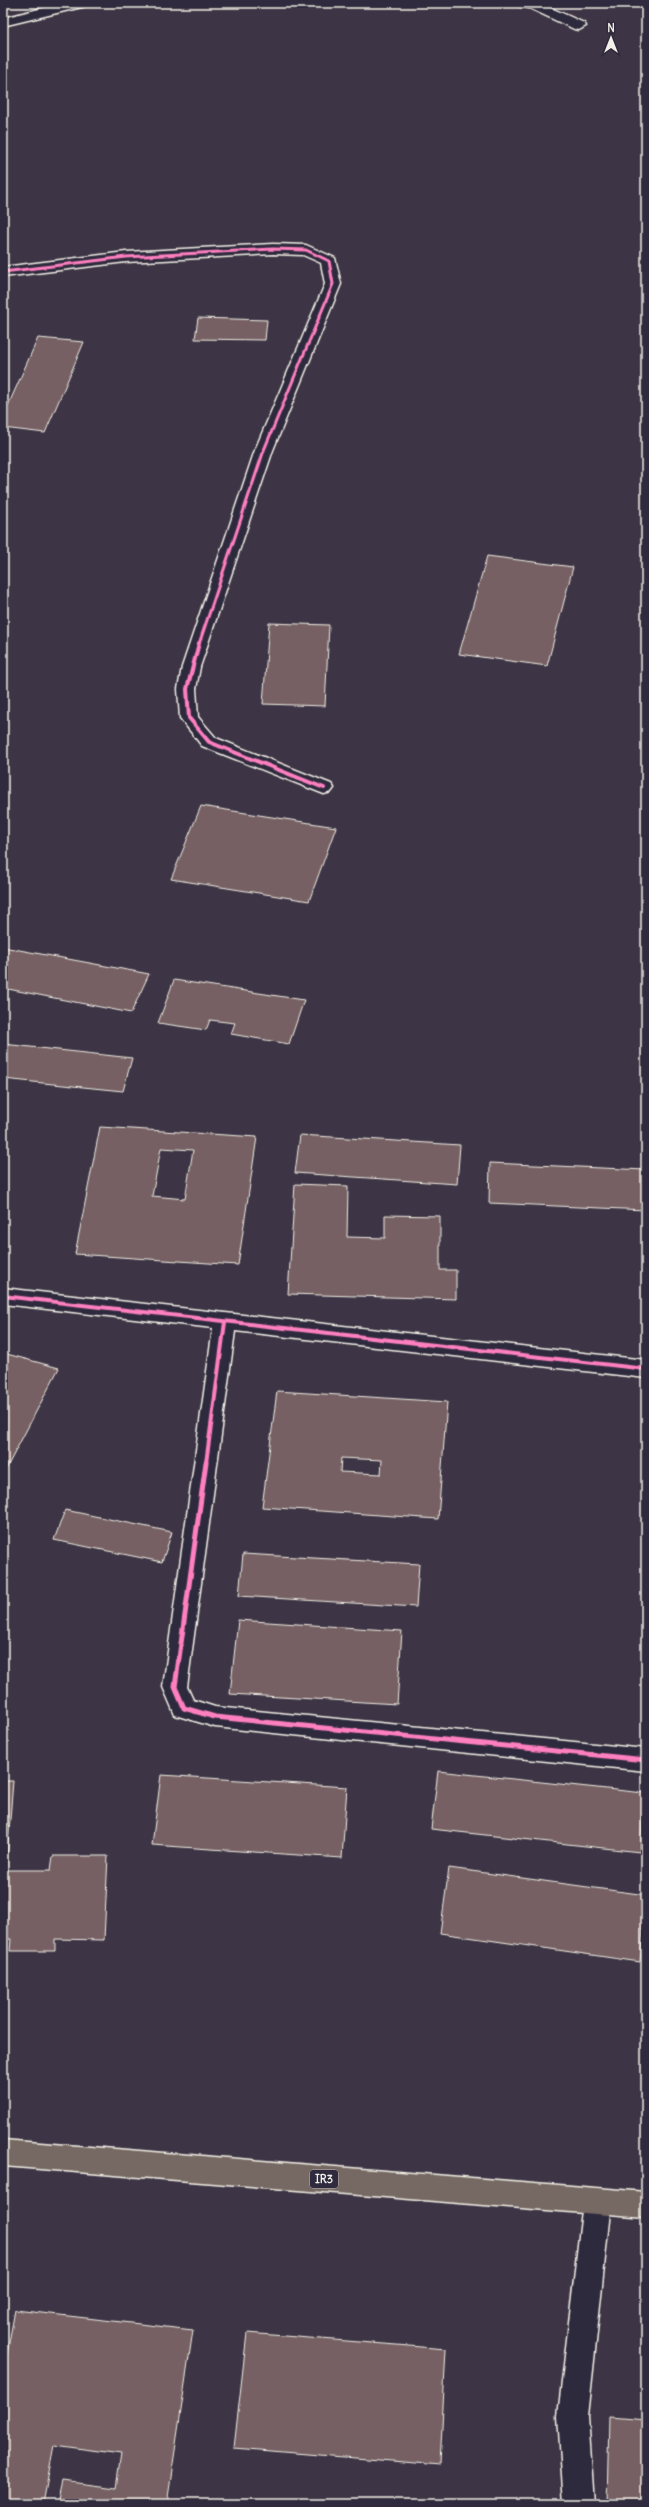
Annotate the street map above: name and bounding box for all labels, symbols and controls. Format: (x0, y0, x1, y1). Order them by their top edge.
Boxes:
north arrow (591, 18, 631, 58)
text: N (607, 21, 615, 35)
road number: IR3 (310, 2170, 338, 2188)

